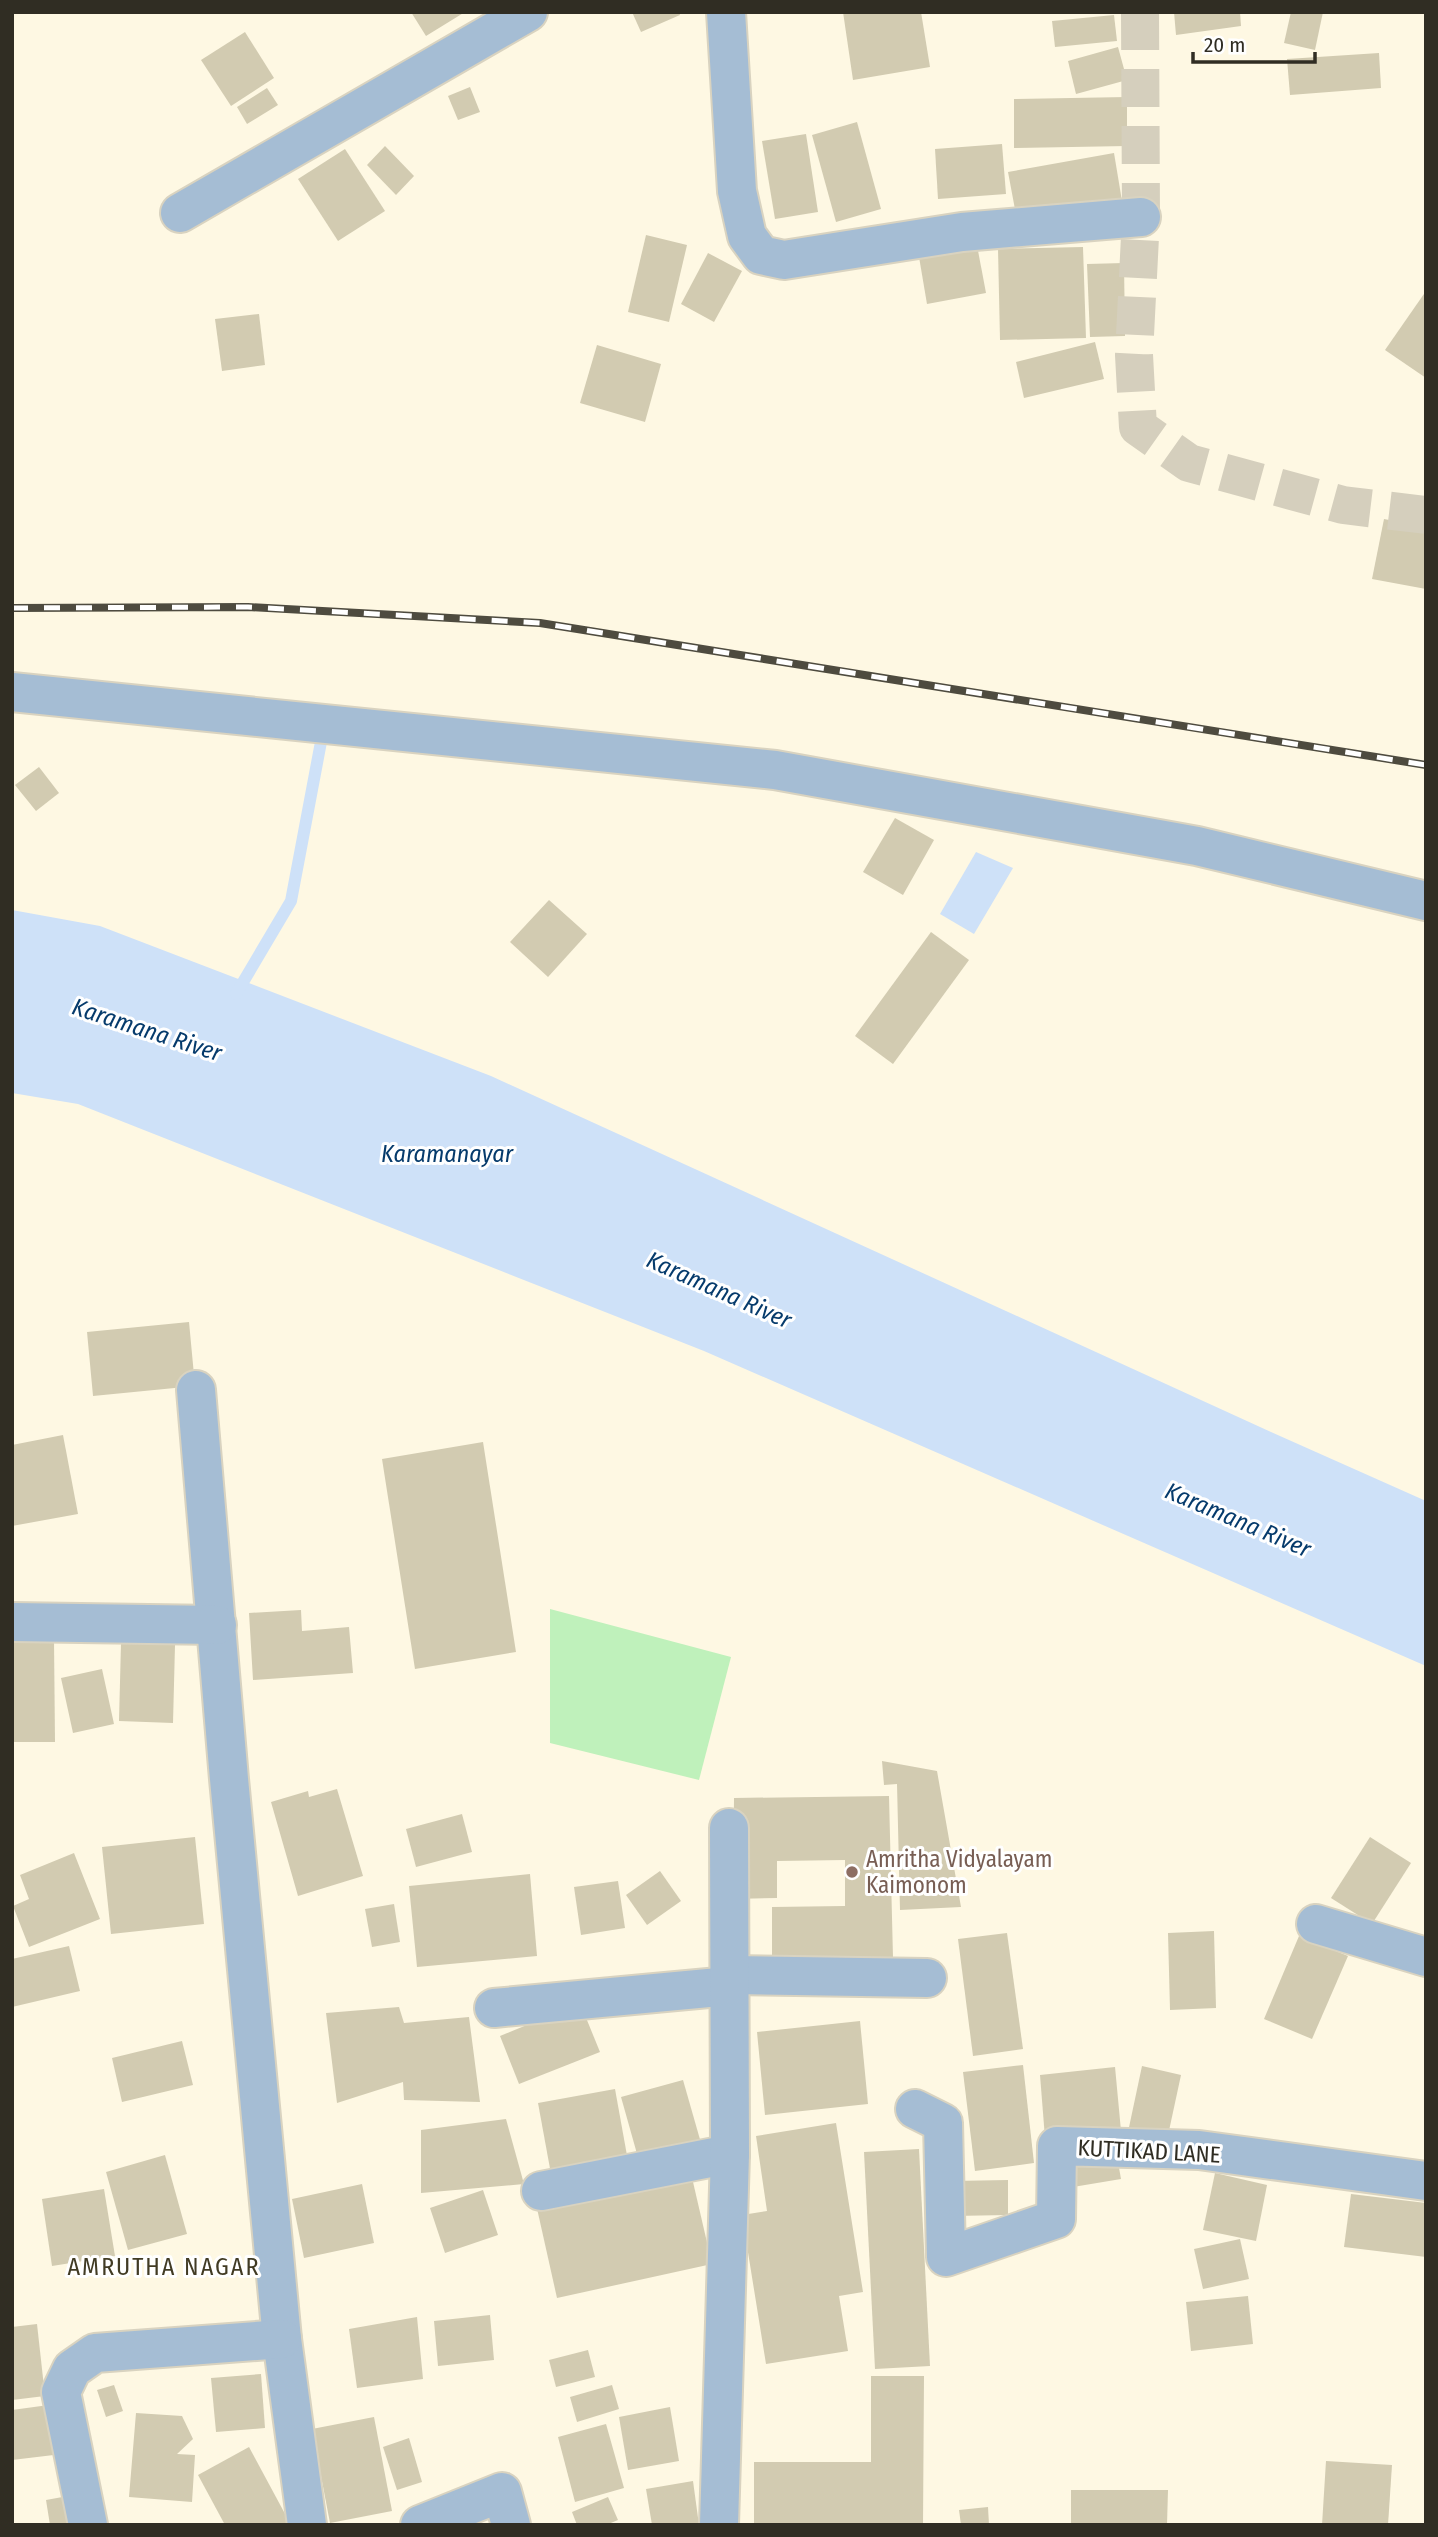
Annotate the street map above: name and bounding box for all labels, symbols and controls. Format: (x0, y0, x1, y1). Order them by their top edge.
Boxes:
scale bar (1193, 21, 1316, 65)
text: 20 m (1204, 32, 1245, 58)
water label: Karamana River (69, 993, 226, 1068)
water label: Karamanayar (381, 1140, 514, 1168)
water label: Karamana River (642, 1246, 796, 1335)
water label: Karamana River (1161, 1477, 1316, 1564)
place label: Amritha Vidyalayam Kaimonom (866, 1845, 1053, 1899)
marker: Amritha Vidyalayam Kaimonom (844, 1864, 860, 1880)
street label: KUTTIKAD LANE (1077, 2133, 1221, 2169)
district label: AMRUTHA NAGAR (67, 2253, 261, 2281)

